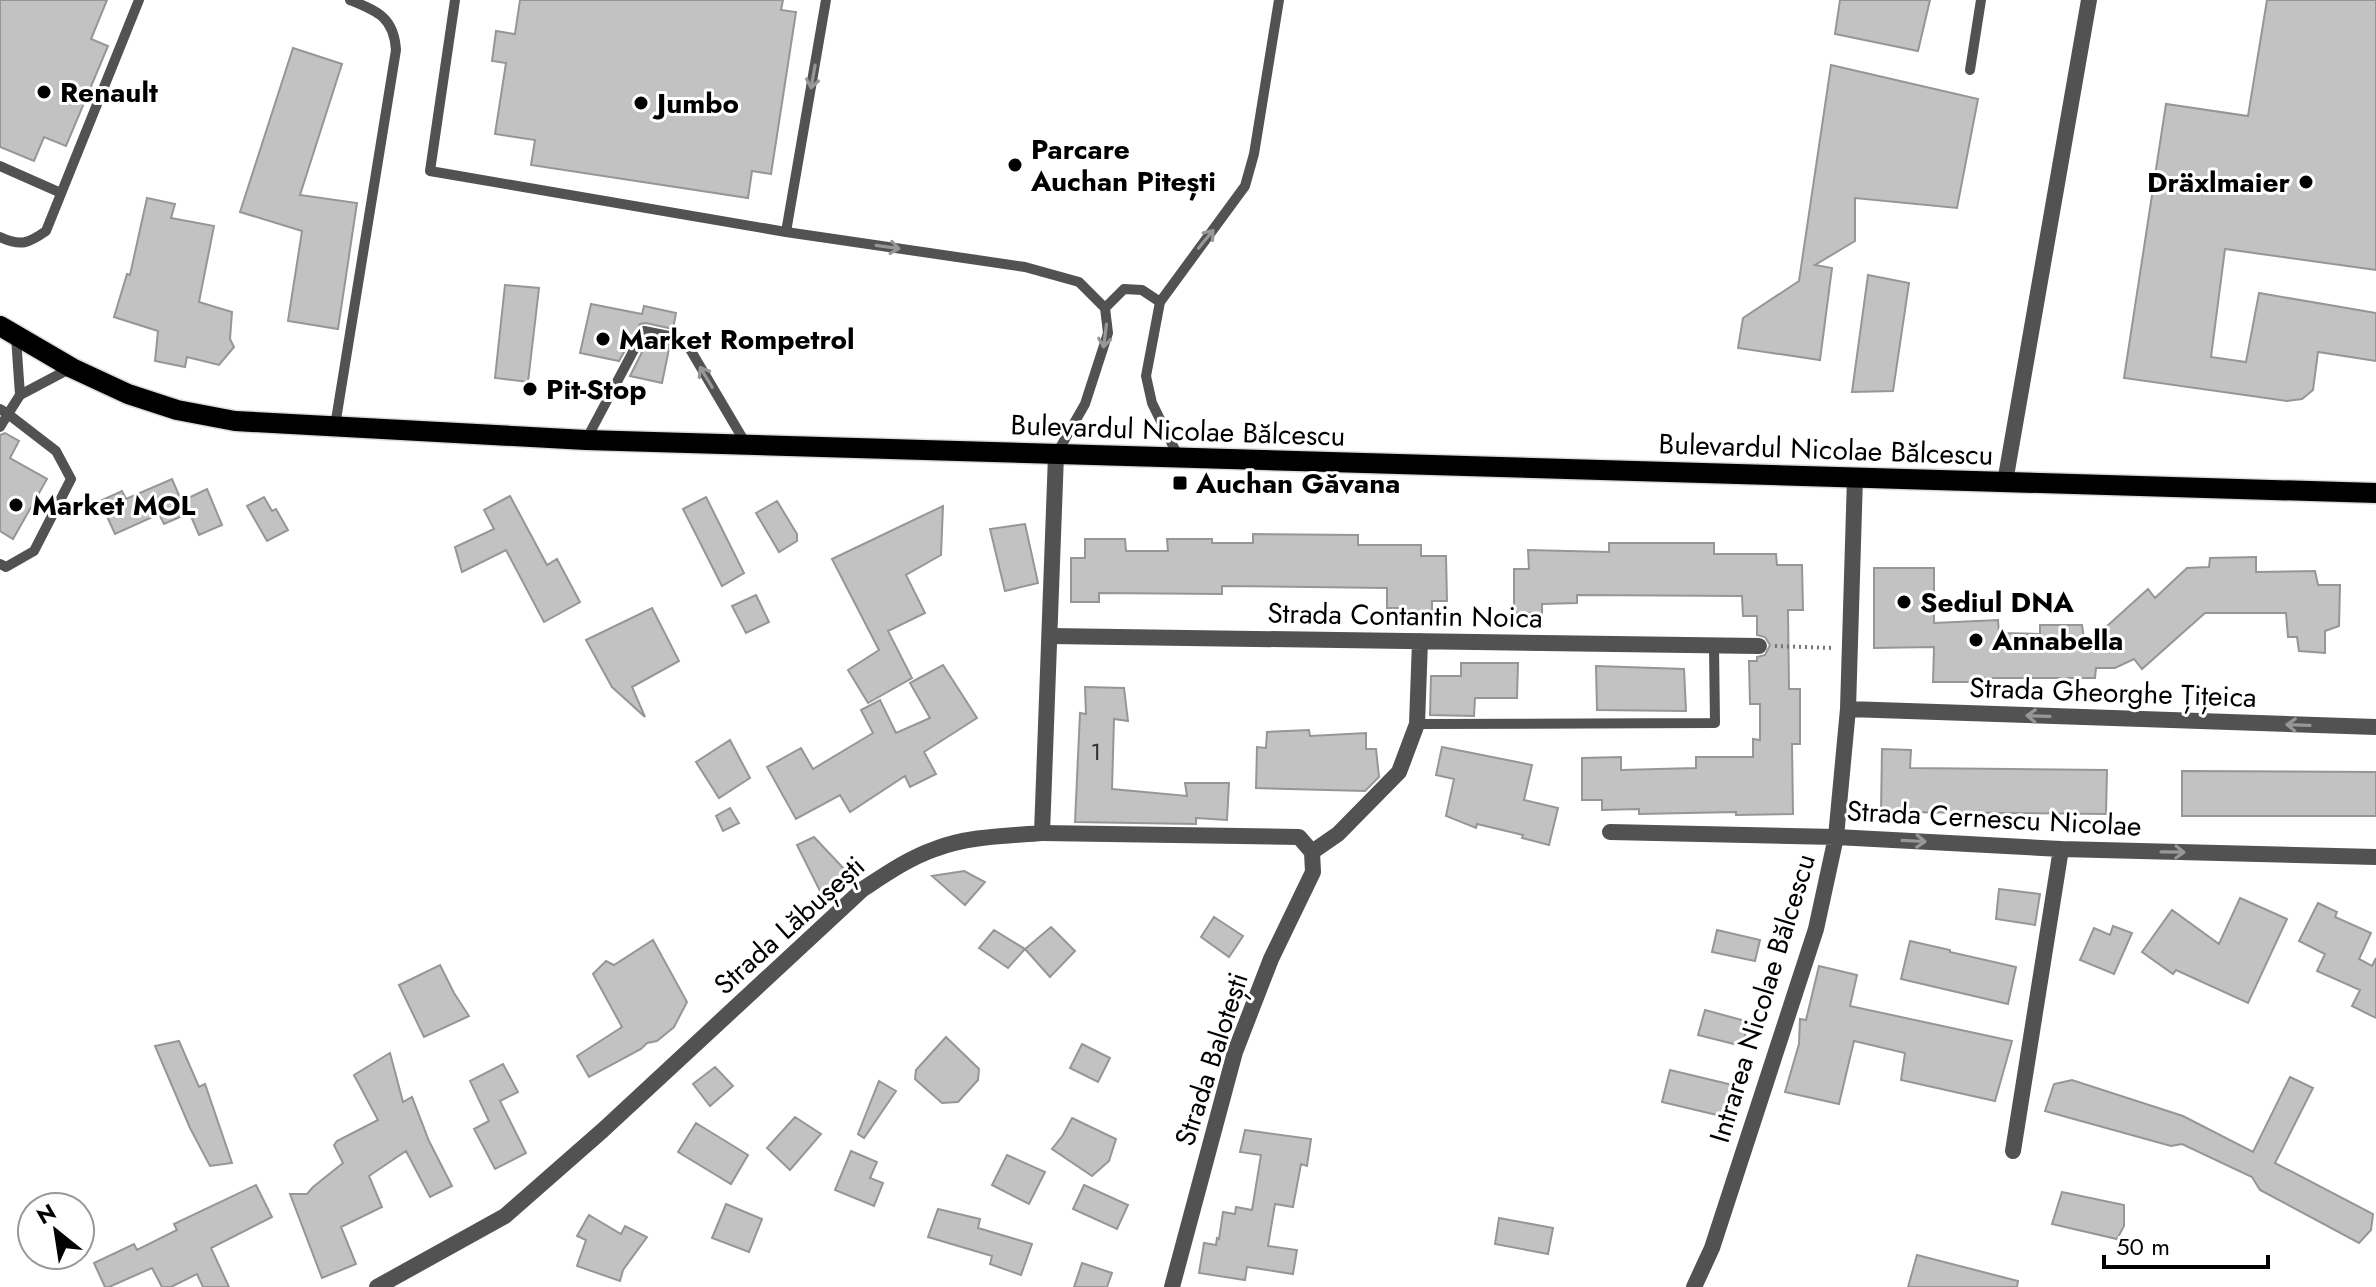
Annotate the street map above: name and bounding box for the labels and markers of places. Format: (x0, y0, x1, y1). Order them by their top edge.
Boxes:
place label: Renault (60, 72, 158, 113)
marker: Renault (35, 83, 53, 101)
place label: Jumbo (652, 83, 739, 124)
marker: Jumbo (632, 94, 650, 112)
place label: Parcare Auchan Pitești (1030, 129, 1216, 202)
marker: Parcare Auchan Pitești (1006, 156, 1024, 174)
place label: Dräxlmaier (2147, 162, 2290, 203)
marker: Dräxlmaier (2297, 173, 2315, 191)
place label: Market Rompetrol (619, 319, 855, 360)
marker: Market Rompetrol (594, 330, 612, 348)
place label: Pit-Stop (546, 369, 647, 410)
marker: Pit-Stop (521, 380, 539, 398)
place label: Auchan Găvana (1195, 463, 1400, 504)
marker: Auchan Găvana (1171, 474, 1189, 492)
place label: Market MOL (32, 485, 196, 526)
marker: Market MOL (7, 496, 25, 514)
place label: Sediul DNA (1920, 582, 2074, 623)
marker: Sediul DNA (1895, 593, 1913, 611)
place label: Annabella (1991, 620, 2123, 661)
marker: Annabella (1967, 631, 1985, 649)

